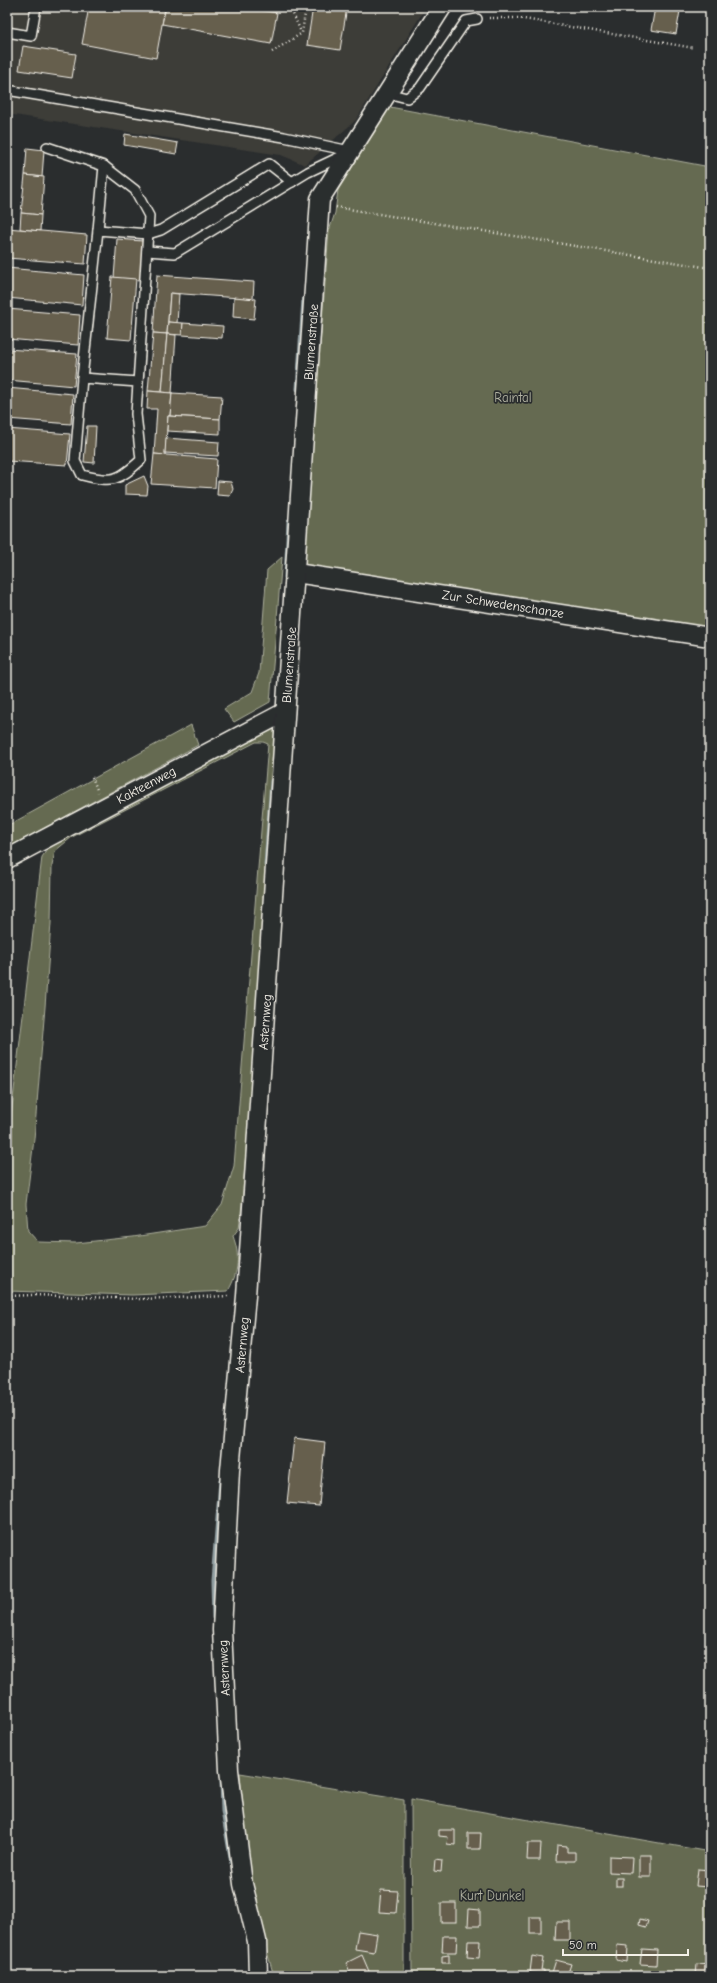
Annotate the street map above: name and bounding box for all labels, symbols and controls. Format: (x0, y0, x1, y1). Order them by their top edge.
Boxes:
street label: Blumenstraße (301, 303, 321, 380)
park label: Raintal (494, 390, 532, 405)
street label: Zur Schwedenschanze (441, 587, 565, 621)
street label: Blumenstraße (279, 626, 299, 703)
street label: Kakteenweg (114, 763, 178, 807)
street label: Asternweg (256, 993, 274, 1051)
street label: Asternweg (232, 1316, 252, 1374)
street label: Asternweg (215, 1640, 233, 1696)
park label: Kurt Dunkel (460, 1888, 524, 1903)
scale bar (563, 1931, 688, 1957)
text: 50 m (569, 1938, 597, 1952)

